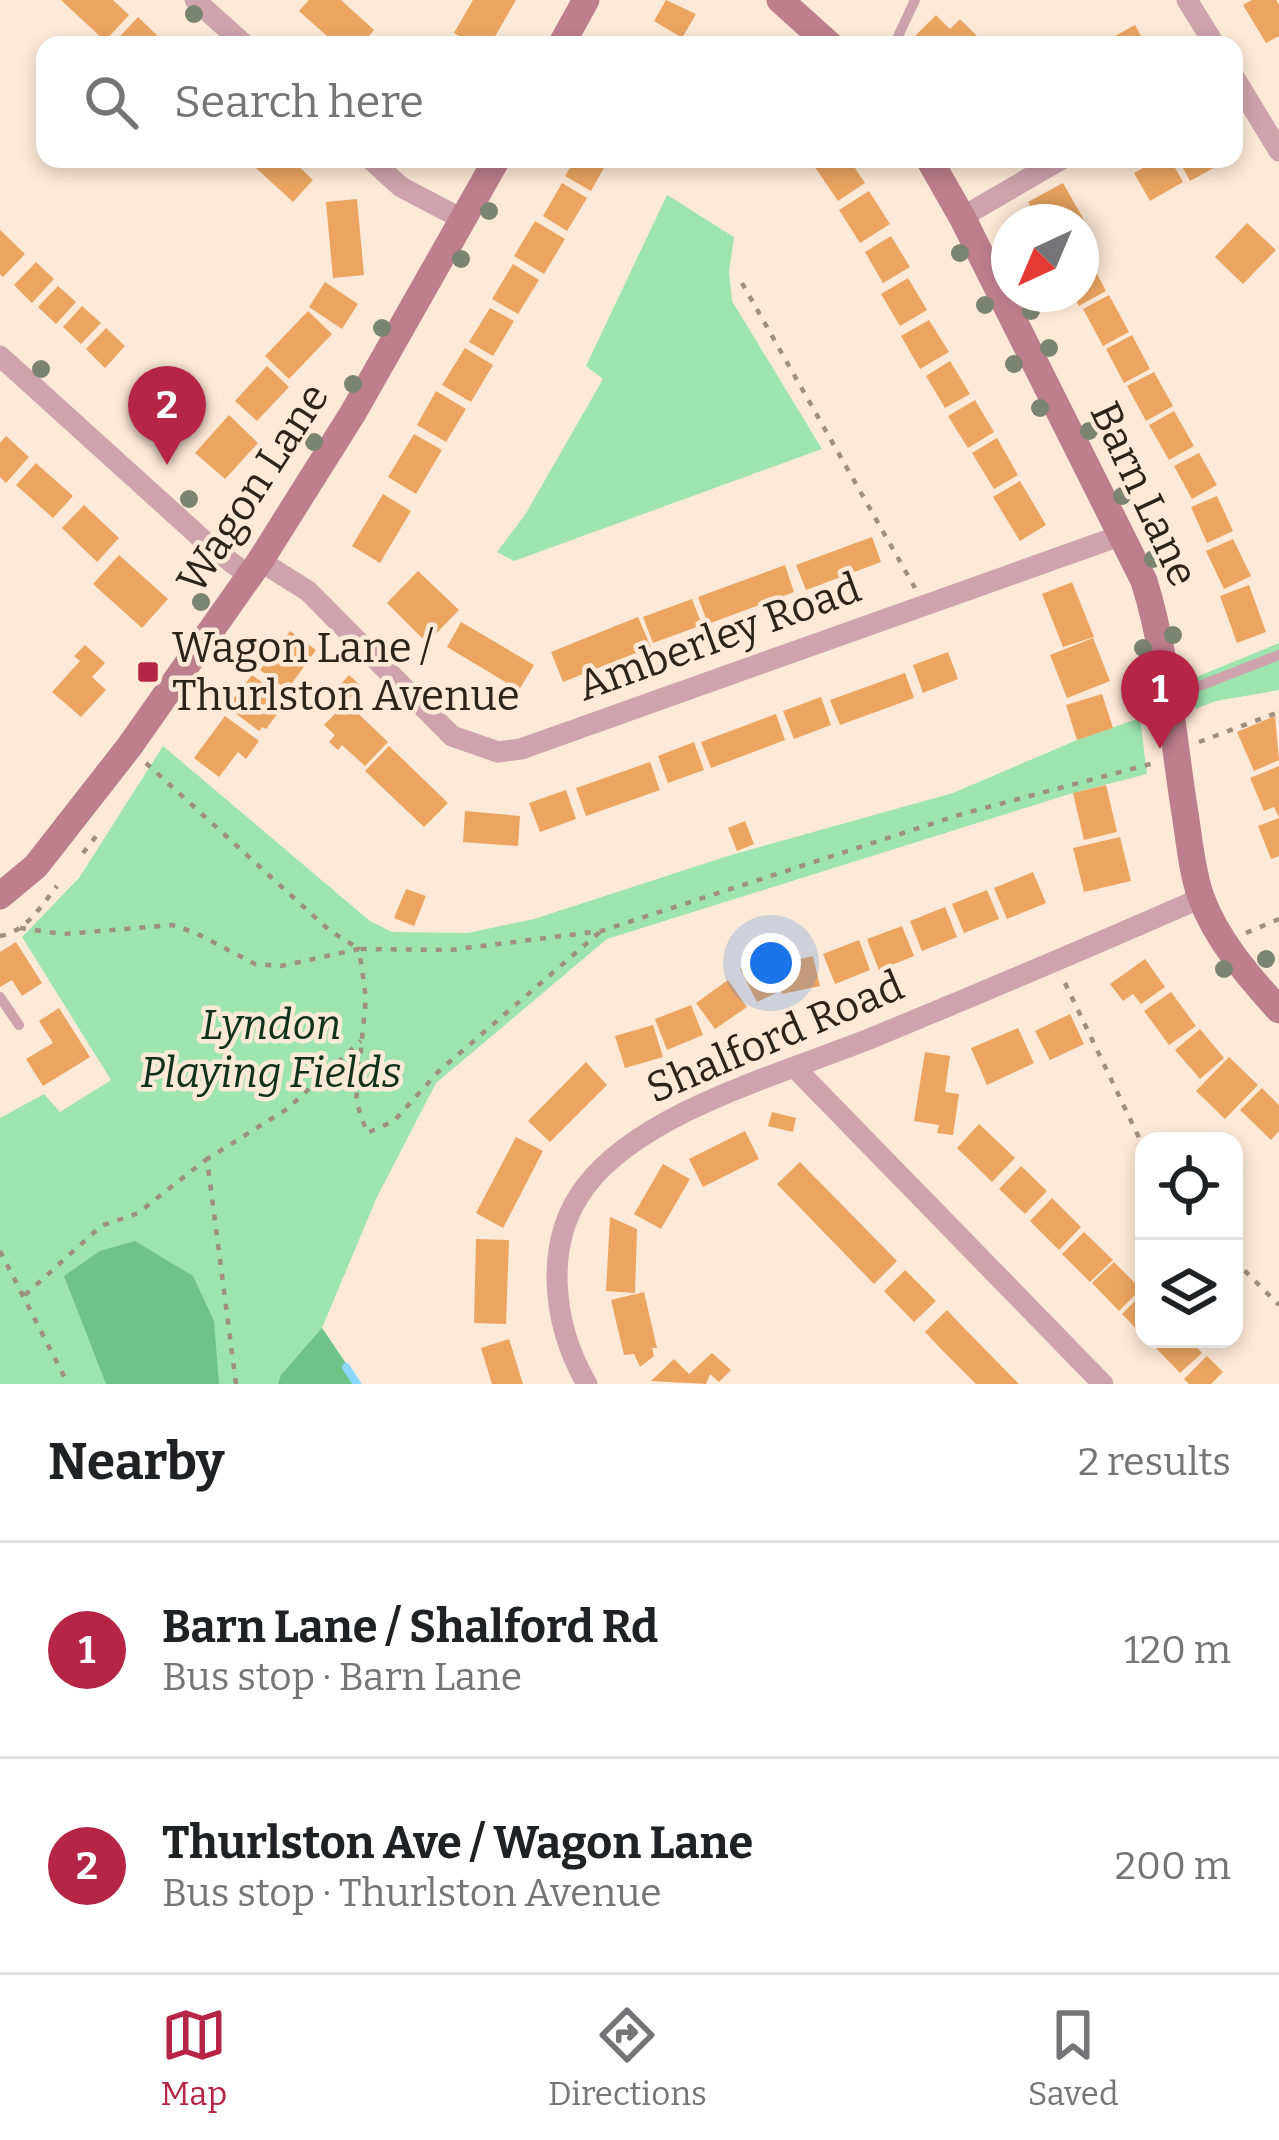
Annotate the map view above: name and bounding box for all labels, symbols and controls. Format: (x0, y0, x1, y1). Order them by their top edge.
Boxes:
search box (36, 36, 1243, 168)
icon: search (78, 69, 144, 135)
text: Search here (174, 75, 424, 129)
north arrow (991, 204, 1099, 312)
pin: 2 (128, 366, 206, 465)
street label: Wagon Lane (167, 374, 339, 602)
street label: Barn Lane (1080, 394, 1208, 594)
street label: Amberley Road (571, 563, 867, 711)
place label: Wagon Lane / Thurlston Avenue (172, 623, 520, 721)
pin: 1 (1121, 650, 1199, 749)
marker: Wagon Lane / Thurlston Avenue (135, 659, 161, 685)
your location (741, 933, 801, 993)
street label: Shalford Road (639, 960, 911, 1114)
park label: Lyndon Playing Fields (141, 1000, 401, 1098)
map controls (1135, 1132, 1243, 1348)
button: locate (1135, 1132, 1243, 1240)
button: layers (1135, 1240, 1243, 1348)
text: Nearby (48, 1431, 224, 1493)
text: 2 results (1078, 1439, 1231, 1485)
text: Barn Lane / Shalford Rd (162, 1600, 658, 1654)
text: 1 (79, 1627, 95, 1673)
text: 120 m (1124, 1627, 1231, 1673)
text: Bus stop · Barn Lane (162, 1654, 522, 1700)
text: Thurlston Ave / Wagon Lane (162, 1816, 753, 1870)
text: 2 (76, 1843, 98, 1889)
text: 200 m (1115, 1843, 1231, 1889)
text: Bus stop · Thurlston Avenue (162, 1870, 662, 1916)
tab: Map (161, 2002, 227, 2114)
tab: Directions (548, 2002, 707, 2114)
tab: Saved (1028, 2002, 1118, 2114)

